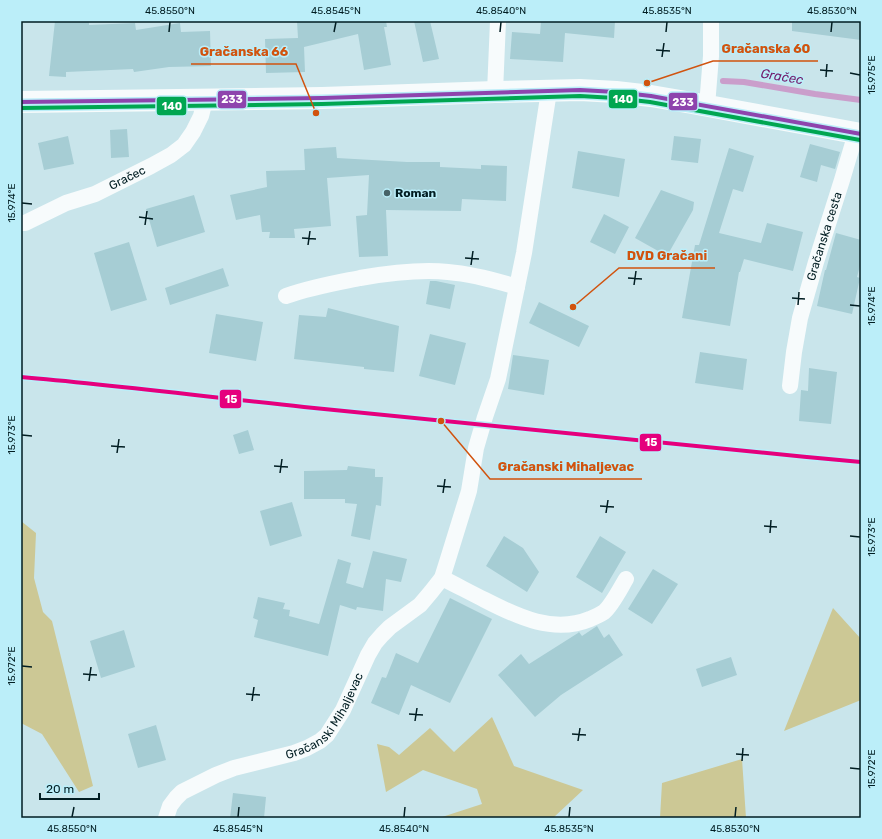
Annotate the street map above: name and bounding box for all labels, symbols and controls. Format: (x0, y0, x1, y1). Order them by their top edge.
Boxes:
text: 45.8550°N (145, 5, 195, 17)
text: 45.8545°N (311, 5, 361, 17)
text: 45.8540°N (476, 5, 526, 17)
text: 45.8535°N (642, 5, 692, 17)
text: 45.8530°N (807, 5, 857, 17)
callout: Gračanska 60 (713, 36, 818, 61)
callout: Gračanska 66 (191, 39, 296, 64)
text: Gračanska 60 (722, 41, 811, 56)
text: Gračanska 66 (200, 44, 289, 59)
text: 15.975°E (866, 55, 878, 95)
water label: Gračec (759, 66, 804, 87)
line badge: 140 (608, 89, 638, 109)
line badge: 233 (217, 90, 247, 109)
line badge: 233 (668, 92, 698, 111)
text: 233 (221, 93, 243, 106)
text: 140 (613, 93, 633, 106)
line badge: 140 (156, 96, 187, 116)
text: 233 (672, 96, 694, 109)
text: 140 (162, 100, 182, 113)
street label: Gračec (107, 163, 148, 193)
text: 15.974°E (6, 183, 18, 223)
place label: Roman (395, 186, 437, 200)
marker: Roman (382, 188, 392, 198)
street label: Gračanska cesta (804, 190, 845, 282)
callout: DVD Gračani (619, 243, 715, 268)
text: DVD Gračani (627, 248, 707, 263)
text: 15.974°E (866, 286, 878, 326)
line badge: 15 (219, 389, 242, 409)
text: 15 (225, 393, 237, 406)
text: 15.973°E (6, 415, 18, 455)
line badge: 15 (639, 433, 662, 452)
text: 15 (645, 436, 657, 449)
callout: Gračanski Mihaljevac (490, 454, 642, 479)
text: Gračanski Mihaljevac (498, 459, 634, 474)
text: 15.973°E (866, 517, 878, 557)
text: 15.972°E (6, 646, 18, 686)
street label: Gračanski Mihaljevac (284, 670, 366, 762)
text: 15.972°E (866, 749, 878, 789)
scale bar (40, 775, 99, 801)
text: 20 m (46, 782, 74, 796)
text: 45.8550°N (47, 823, 97, 835)
text: 45.8545°N (213, 823, 263, 835)
text: 45.8540°N (379, 823, 429, 835)
text: 45.8535°N (544, 823, 594, 835)
text: 45.8530°N (710, 823, 760, 835)

